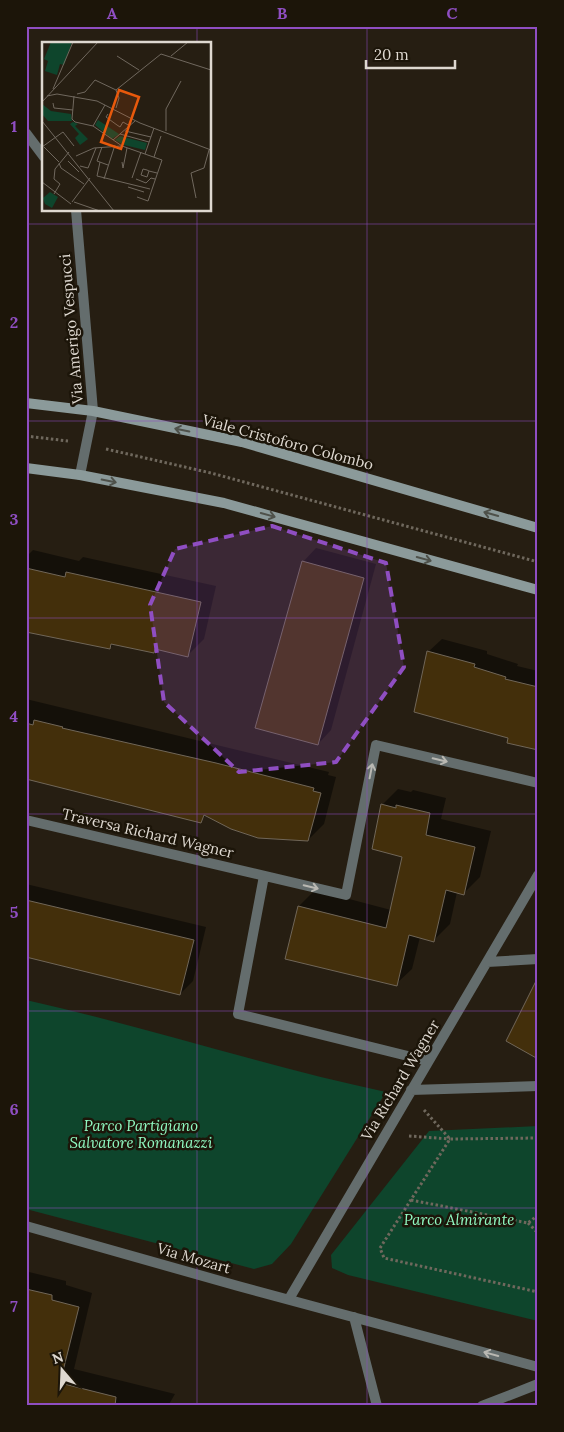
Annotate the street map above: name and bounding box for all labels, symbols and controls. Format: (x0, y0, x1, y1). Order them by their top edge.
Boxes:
text: A (107, 3, 118, 23)
text: B (277, 3, 288, 23)
text: C (446, 3, 458, 23)
scale bar (366, 38, 455, 70)
inset map (42, 42, 211, 211)
text: 20 m (374, 45, 409, 64)
text: 1 (11, 116, 17, 136)
street label: Via Amerigo Vespucci (55, 253, 87, 406)
text: 2 (10, 312, 18, 332)
street label: Viale Cristoforo Colombo (199, 410, 376, 474)
one-way arrow (175, 424, 191, 434)
one-way arrow (101, 476, 117, 486)
text: 3 (10, 509, 19, 529)
one-way arrow (483, 509, 499, 518)
one-way arrow (259, 511, 275, 521)
one-way arrow (416, 554, 432, 564)
text: 4 (10, 706, 19, 726)
one-way arrow (432, 756, 448, 765)
one-way arrow (366, 763, 376, 779)
street label: Traversa Richard Wagner (60, 804, 236, 862)
one-way arrow (303, 883, 319, 892)
text: 5 (10, 902, 19, 922)
street label: Via Richard Wagner (356, 1016, 444, 1145)
text: 6 (9, 1099, 19, 1119)
park label: Parco Partigiano Salvatore Romanazzi (69, 1116, 213, 1152)
park label: Parco Almirante (404, 1210, 514, 1229)
street label: Via Mozart (154, 1238, 233, 1278)
text: 7 (10, 1296, 18, 1316)
north arrow (38, 1344, 88, 1394)
text: N (50, 1347, 66, 1368)
one-way arrow (483, 1349, 499, 1358)

